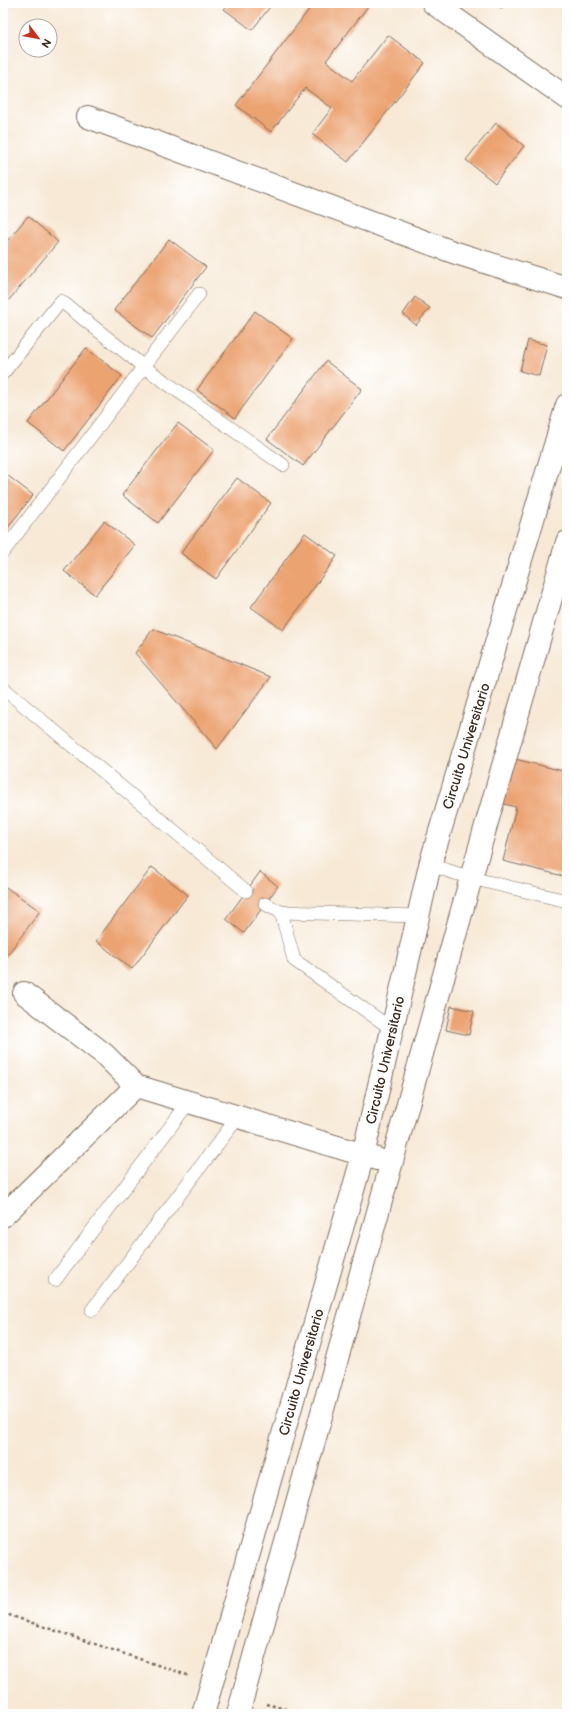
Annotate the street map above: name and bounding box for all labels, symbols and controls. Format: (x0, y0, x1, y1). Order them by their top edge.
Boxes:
north arrow (18, 18, 58, 58)
text: N (38, 36, 54, 50)
street label: Circuito Universitario (439, 681, 494, 811)
street label: Circuito Universitario (362, 994, 409, 1126)
street label: Circuito Universitario (275, 1307, 328, 1438)

